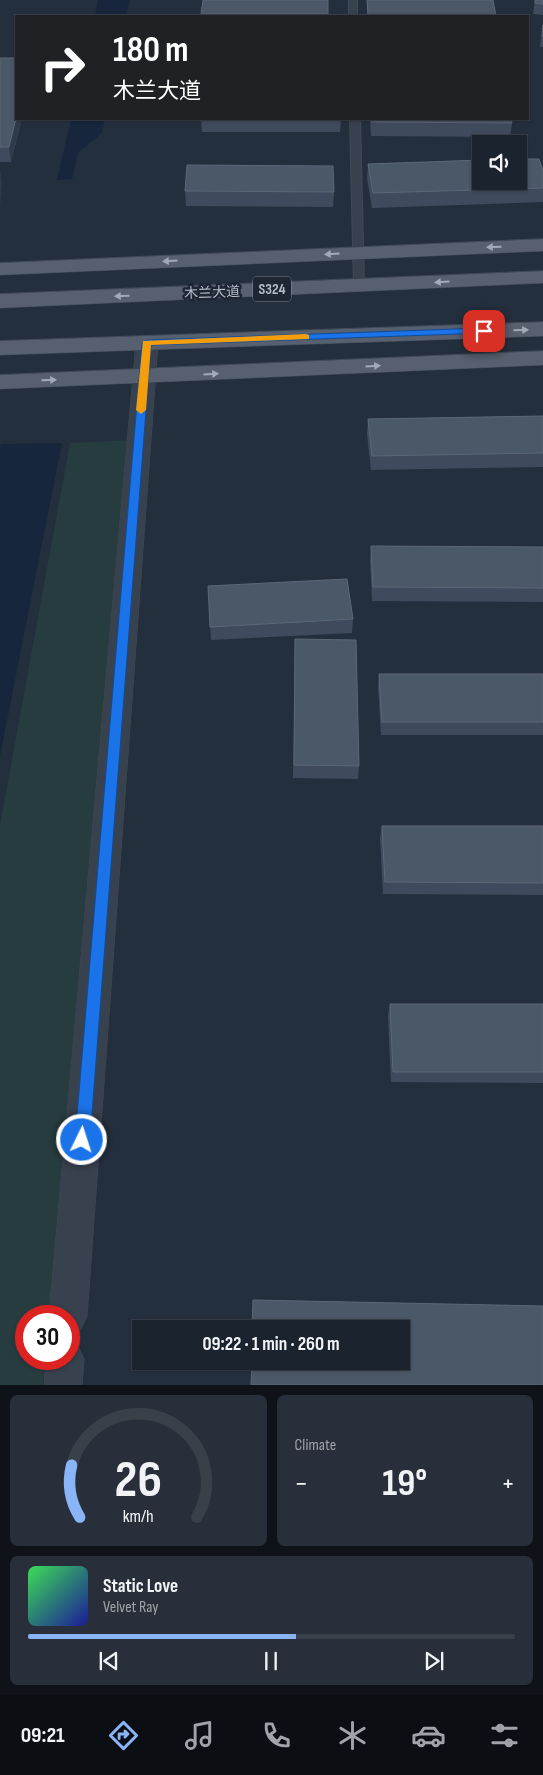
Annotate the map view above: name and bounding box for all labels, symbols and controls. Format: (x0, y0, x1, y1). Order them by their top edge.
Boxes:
text: 180 m (113, 29, 189, 72)
icon: right (30, 35, 95, 100)
text: 木兰大道 (113, 78, 201, 105)
map controls (472, 135, 527, 190)
button: sound (472, 135, 527, 190)
one-way arrow (486, 244, 502, 252)
one-way arrow (324, 251, 340, 259)
one-way arrow (161, 258, 177, 266)
road number: S324 (253, 276, 291, 302)
one-way arrow (434, 278, 450, 286)
street label: 木兰大道 (184, 283, 240, 302)
one-way arrow (114, 292, 130, 300)
pin (463, 310, 505, 352)
icon: arrive (470, 317, 498, 345)
one-way arrow (513, 325, 529, 333)
one-way arrow (366, 362, 382, 370)
one-way arrow (203, 369, 219, 377)
one-way arrow (41, 376, 57, 384)
position arrow (55, 1113, 107, 1165)
speed limit sign: 30 (15, 1305, 80, 1370)
text: 09:22 · 1 min · 260 m (202, 1333, 340, 1356)
text: Climate (295, 1436, 336, 1455)
text: 26 (115, 1449, 162, 1512)
text: 19° (382, 1461, 427, 1506)
text: − (295, 1467, 308, 1500)
text: + (501, 1467, 515, 1500)
text: km/h (123, 1506, 154, 1527)
text: Static Love (103, 1575, 178, 1598)
text: Velvet Ray (103, 1598, 158, 1617)
icon: previous (95, 1647, 123, 1675)
icon: pause (257, 1647, 285, 1675)
icon: next (420, 1647, 448, 1675)
icon: directions (106, 1718, 141, 1753)
icon: music (182, 1718, 217, 1753)
icon: phone (259, 1718, 294, 1753)
icon: climate (335, 1718, 370, 1753)
icon: car (411, 1718, 446, 1753)
icon: filters (487, 1718, 522, 1753)
text: 09:21 (21, 1722, 65, 1749)

